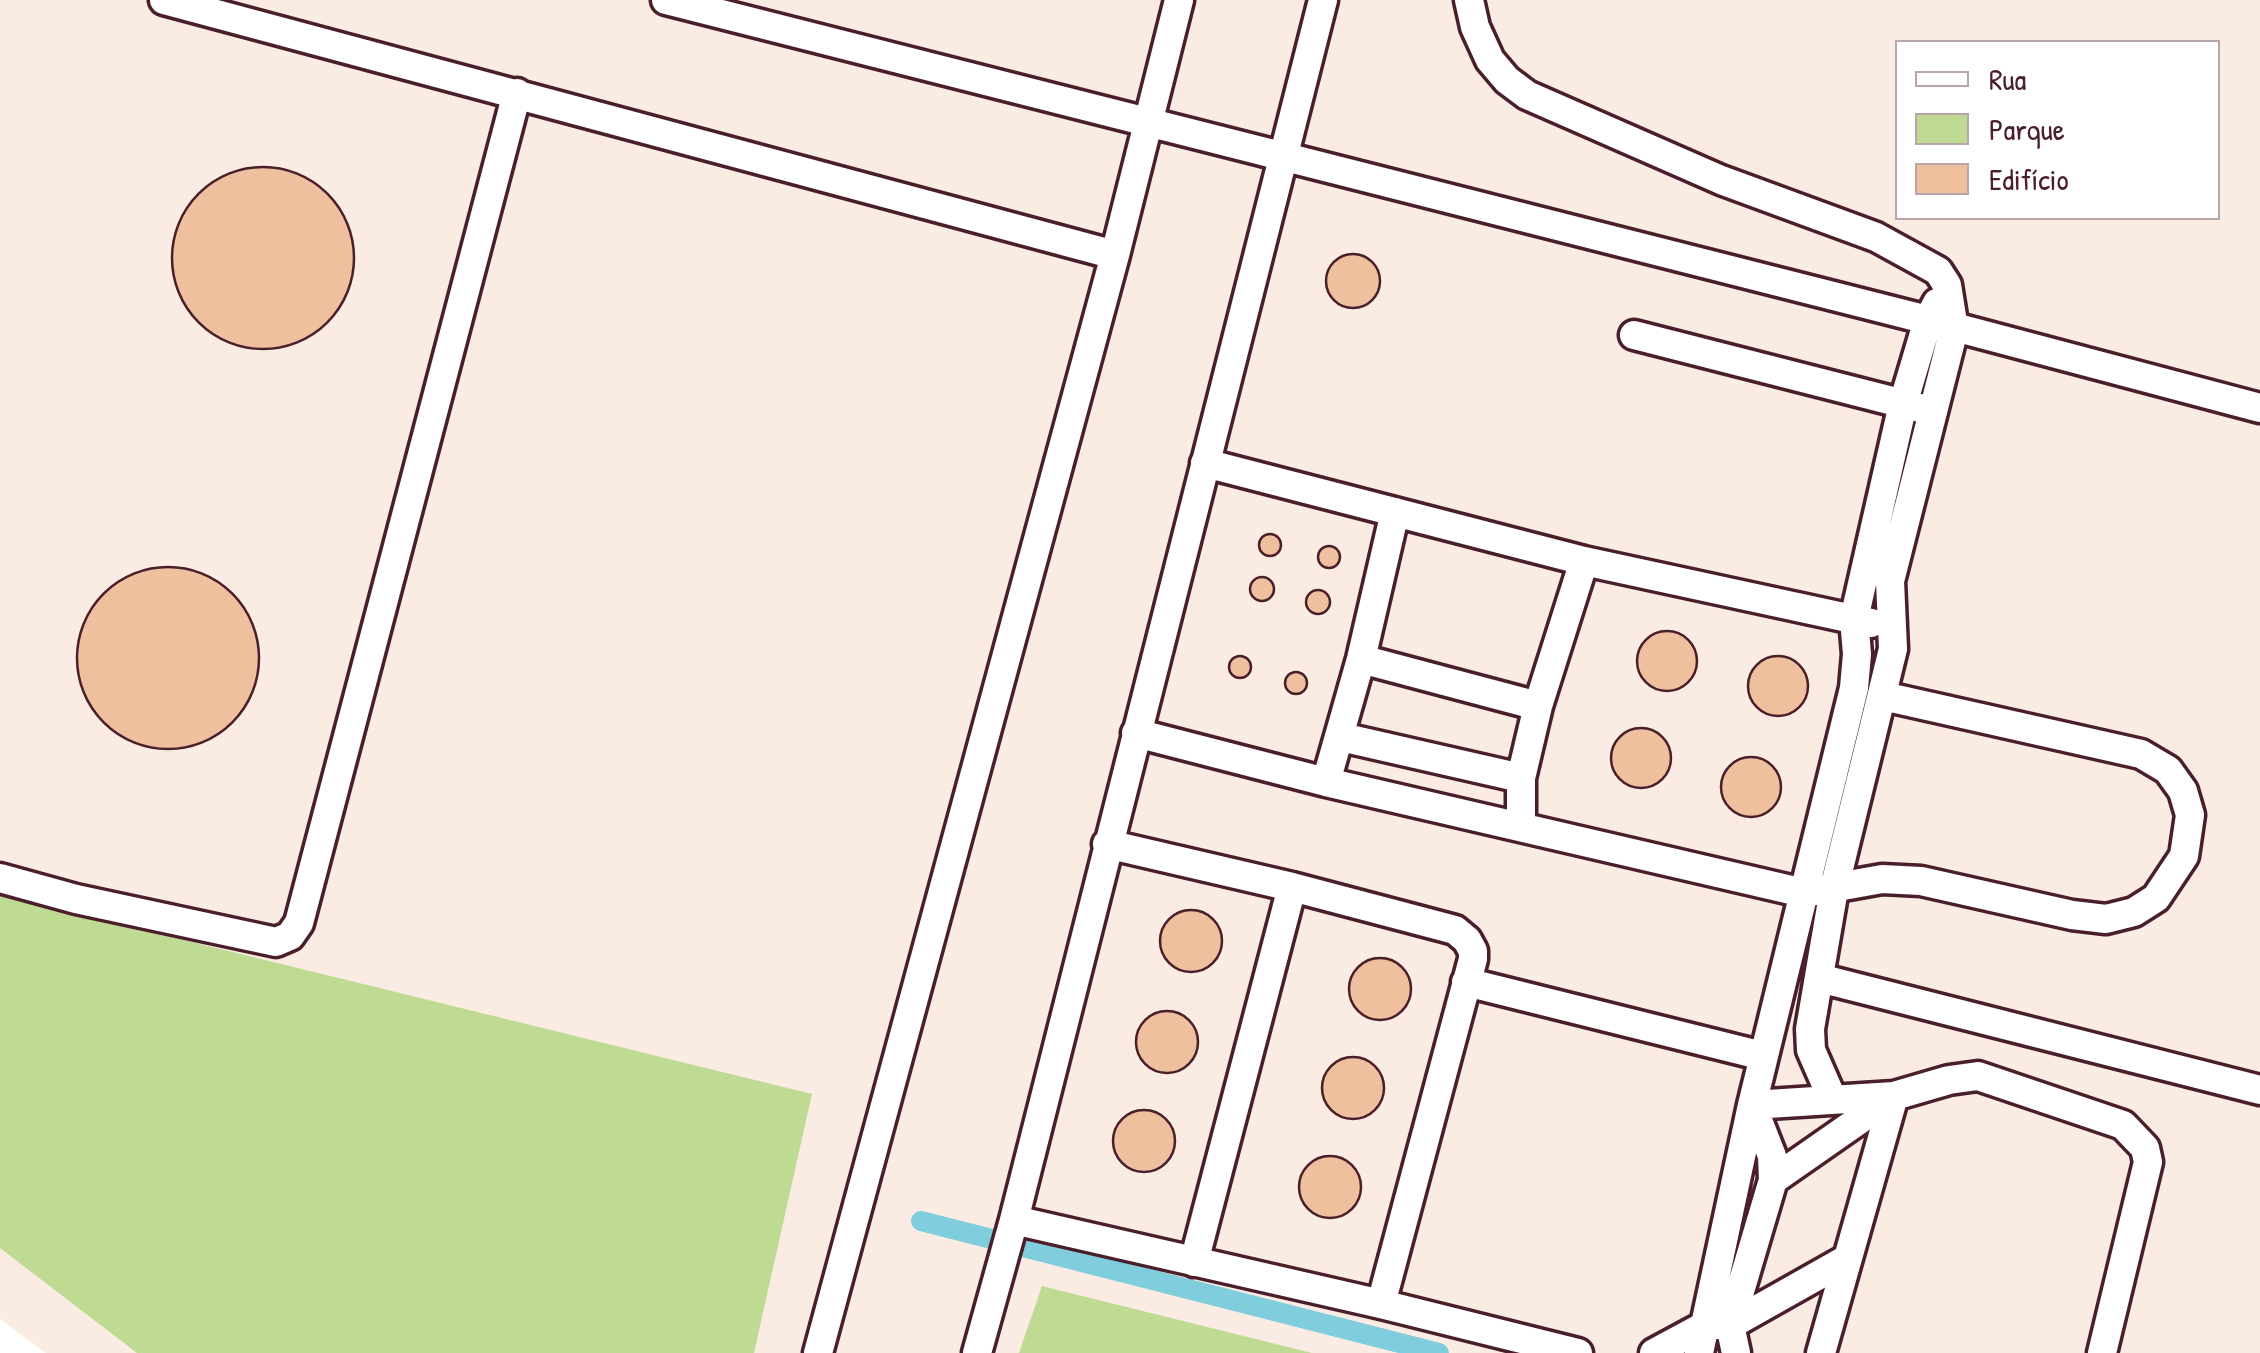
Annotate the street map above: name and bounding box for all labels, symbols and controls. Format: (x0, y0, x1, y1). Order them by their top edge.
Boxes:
legend (1895, 40, 2220, 220)
text: Rua (1989, 59, 2026, 99)
text: Parque (1989, 109, 2065, 149)
text: Edifício (1989, 159, 2069, 199)

